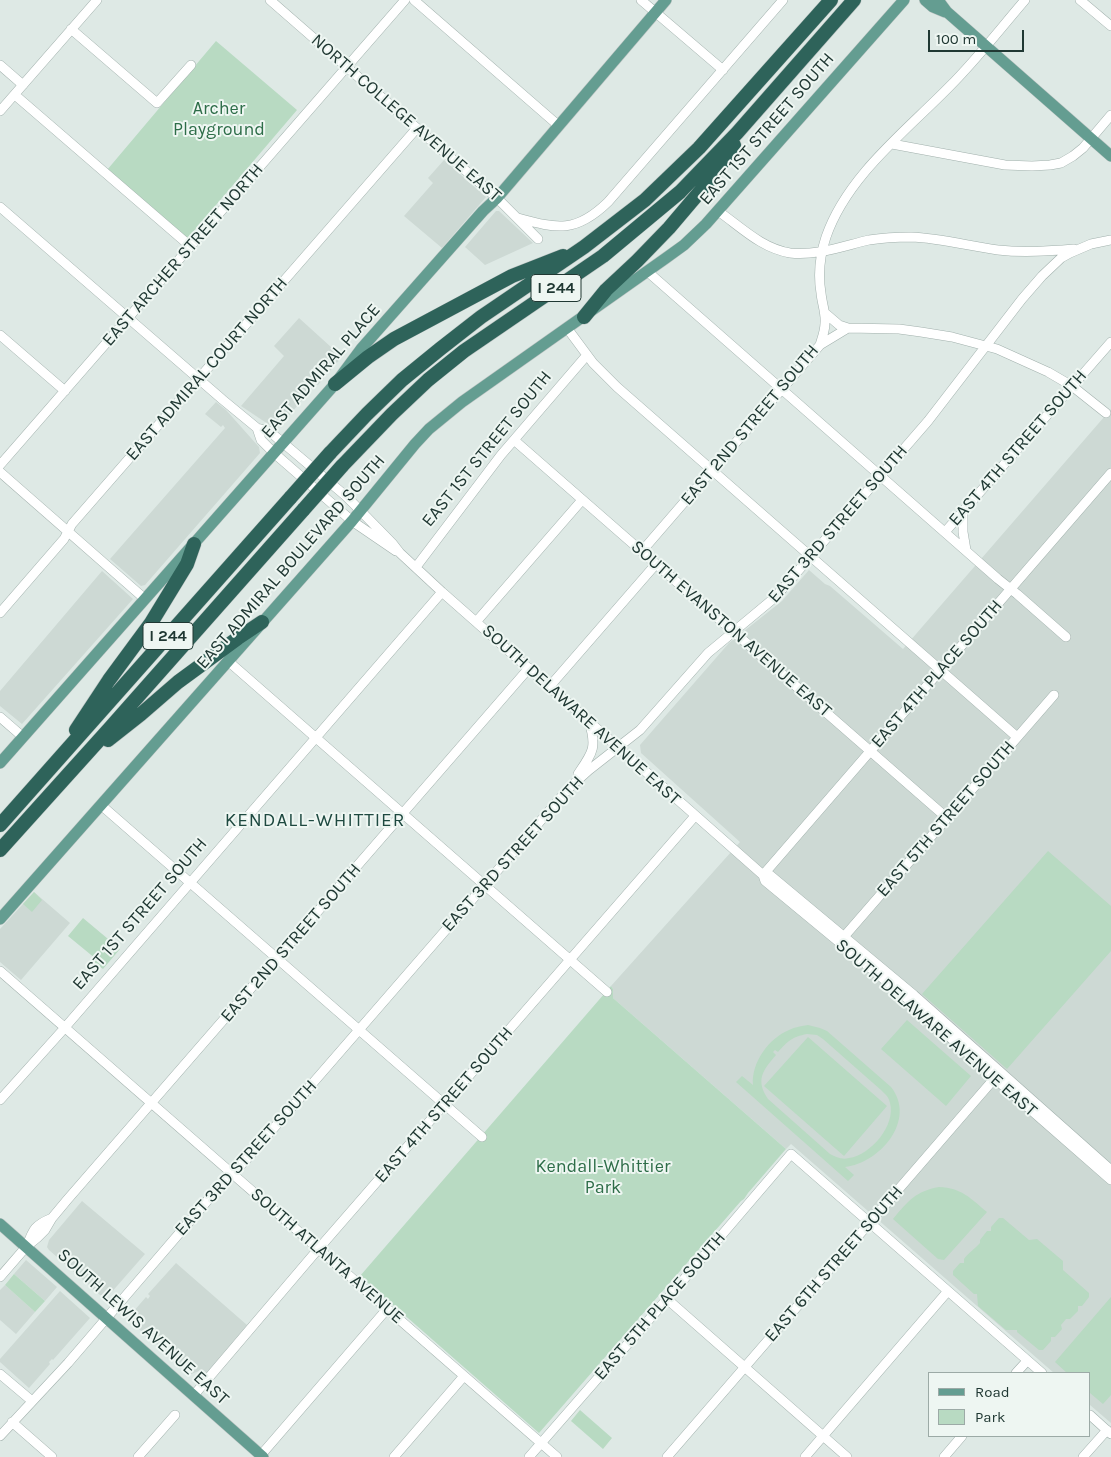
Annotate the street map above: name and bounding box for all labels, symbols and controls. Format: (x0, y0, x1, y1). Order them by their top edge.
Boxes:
scale bar (931, 20, 1027, 52)
street label: NORTH COLLEGE AVENUE EAST (307, 30, 505, 206)
text: 100 m (936, 30, 976, 48)
street label: EAST 1ST STREET SOUTH (695, 49, 839, 209)
park label: Archer Playground (173, 98, 265, 140)
street label: EAST ARCHER STREET NORTH (98, 159, 268, 351)
street label: EAST ADMIRAL COURT NORTH (121, 273, 293, 465)
road number: I 244 (531, 274, 581, 302)
street label: EAST ADMIRAL PLACE (257, 299, 385, 443)
street label: EAST 2ND STREET SOUTH (676, 340, 824, 510)
street label: EAST 4TH STREET SOUTH (944, 366, 1092, 530)
street label: EAST 1ST STREET SOUTH (417, 367, 557, 531)
street label: EAST 3RD STREET SOUTH (764, 441, 912, 607)
street label: EAST ADMIRAL BOULEVARD SOUTH (192, 451, 390, 673)
street label: SOUTH EVANSTON AVENUE EAST (626, 536, 836, 722)
street label: EAST 4TH PLACE SOUTH (867, 595, 1007, 753)
street label: SOUTH DELAWARE AVENUE EAST (477, 620, 685, 810)
road number: I 244 (143, 622, 193, 650)
street label: EAST 5TH STREET SOUTH (872, 737, 1020, 901)
street label: EAST 3RD STREET SOUTH (437, 772, 589, 936)
district label: KENDALL-WHITTIER (223, 810, 407, 832)
street label: EAST 1ST STREET SOUTH (68, 834, 212, 994)
street label: EAST 2ND STREET SOUTH (216, 859, 366, 1027)
street label: SOUTH DELAWARE AVENUE EAST (831, 935, 1041, 1121)
street label: EAST 4TH STREET SOUTH (370, 1023, 518, 1187)
street label: EAST 3RD STREET SOUTH (170, 1076, 322, 1240)
park label: Kendall-Whittier Park (536, 1156, 670, 1198)
street label: EAST 6TH STREET SOUTH (760, 1181, 908, 1347)
street label: SOUTH ATLANTA AVENUE (246, 1183, 408, 1329)
street label: EAST 5TH PLACE SOUTH (590, 1227, 730, 1385)
street label: SOUTH LEWIS AVENUE EAST (53, 1244, 233, 1410)
legend (928, 1372, 1091, 1437)
text: Road (975, 1383, 1010, 1401)
text: Park (975, 1408, 1005, 1426)

